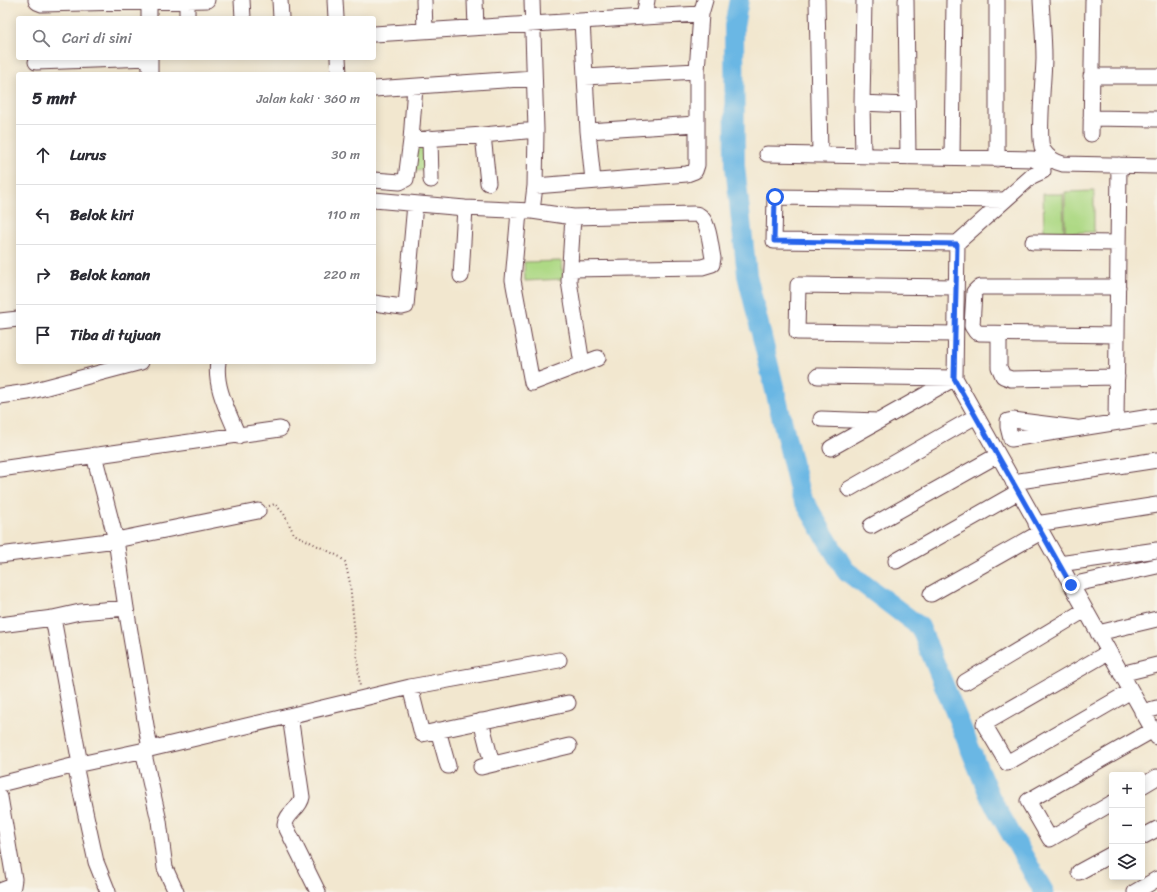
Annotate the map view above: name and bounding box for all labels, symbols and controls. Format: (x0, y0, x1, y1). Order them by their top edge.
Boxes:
search box (16, 16, 376, 60)
text: Cari di sini (62, 25, 132, 51)
icon: search (30, 27, 52, 49)
text: 5 mnt (32, 83, 76, 113)
text: Jalan kaki · 360 m (256, 87, 360, 110)
text: Lurus (70, 142, 106, 168)
text: 30 m (331, 143, 360, 166)
icon: ahead (32, 144, 54, 166)
route start (766, 188, 784, 206)
text: Belok kiri (70, 202, 133, 228)
text: 110 m (327, 203, 360, 226)
icon: left (32, 204, 54, 226)
text: Belok kanan (70, 262, 150, 288)
text: 220 m (323, 263, 360, 286)
icon: right (32, 264, 54, 286)
text: Tiba di tujuan (70, 322, 161, 348)
icon: arrive (32, 324, 54, 346)
route end (1062, 576, 1080, 594)
map controls (1109, 772, 1145, 880)
button: + (1109, 772, 1145, 808)
button: − (1109, 808, 1145, 844)
button: layers (1109, 844, 1145, 880)

